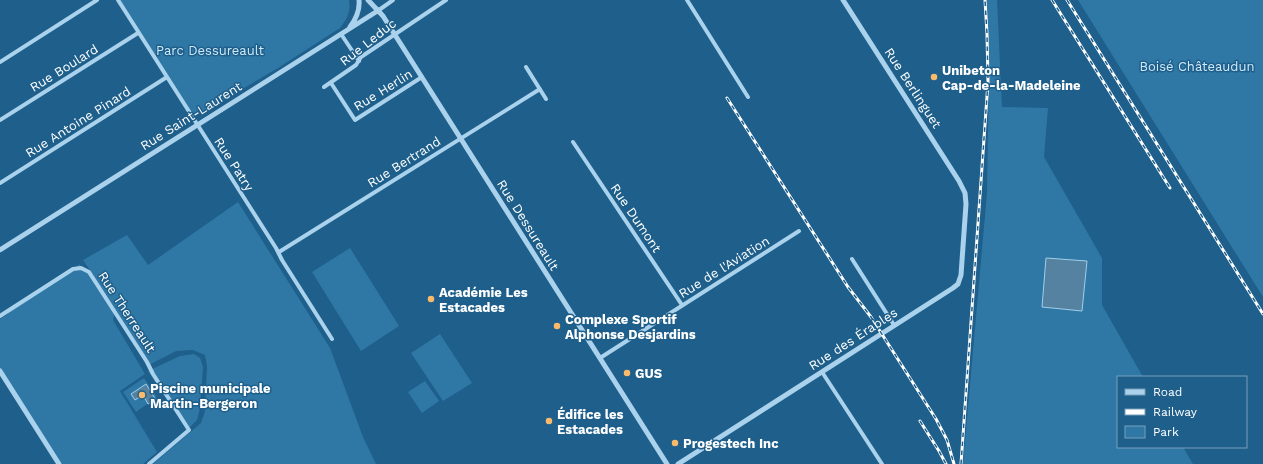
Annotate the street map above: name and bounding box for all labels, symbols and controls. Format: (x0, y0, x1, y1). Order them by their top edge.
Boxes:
street label: Rue Leduc (337, 15, 399, 69)
street label: Rue Boulard (27, 41, 101, 95)
park label: Parc Dessureault (156, 43, 264, 58)
street label: Rue Berlinguet (881, 45, 945, 132)
park label: Boisé Châteaudun (1139, 59, 1255, 74)
place label: Unibeton Cap-de-la-Madeleine (942, 63, 1081, 93)
street label: Rue Herlin (351, 66, 415, 114)
marker: Unibeton Cap-de-la-Madeleine (929, 72, 939, 82)
street label: Rue Saint-Laurent (138, 78, 245, 153)
street label: Rue Antoine Pinard (23, 84, 133, 160)
street label: Rue Patry (211, 134, 257, 194)
street label: Rue Bertrand (365, 134, 443, 190)
street label: Rue Dessureault (494, 177, 562, 274)
street label: Rue Dumont (608, 181, 665, 256)
street label: Rue de l'Aviation (676, 233, 772, 301)
street label: Rue Therreault (95, 269, 159, 356)
place label: Académie Les Estacades (439, 285, 528, 315)
marker: Académie Les Estacades (426, 294, 436, 304)
street label: Rue des Érables (805, 304, 900, 373)
place label: Complexe Sportif Alphonse Desjardins (565, 312, 696, 342)
marker: Complexe Sportif Alphonse Desjardins (552, 321, 562, 331)
place label: GUS (635, 366, 663, 381)
marker: GUS (622, 368, 632, 378)
legend (1117, 376, 1247, 448)
place label: Piscine municipale Martin-Bergeron (150, 381, 271, 411)
text: Road (1153, 385, 1182, 399)
marker: Piscine municipale Martin-Bergeron (137, 390, 147, 400)
text: Railway (1153, 405, 1198, 419)
place label: Édifice les Estacades (557, 406, 624, 437)
marker: Édifice les Estacades (544, 416, 554, 426)
text: Park (1153, 425, 1179, 439)
place label: Progestech Inc (683, 436, 779, 451)
marker: Progestech Inc (670, 438, 680, 448)

